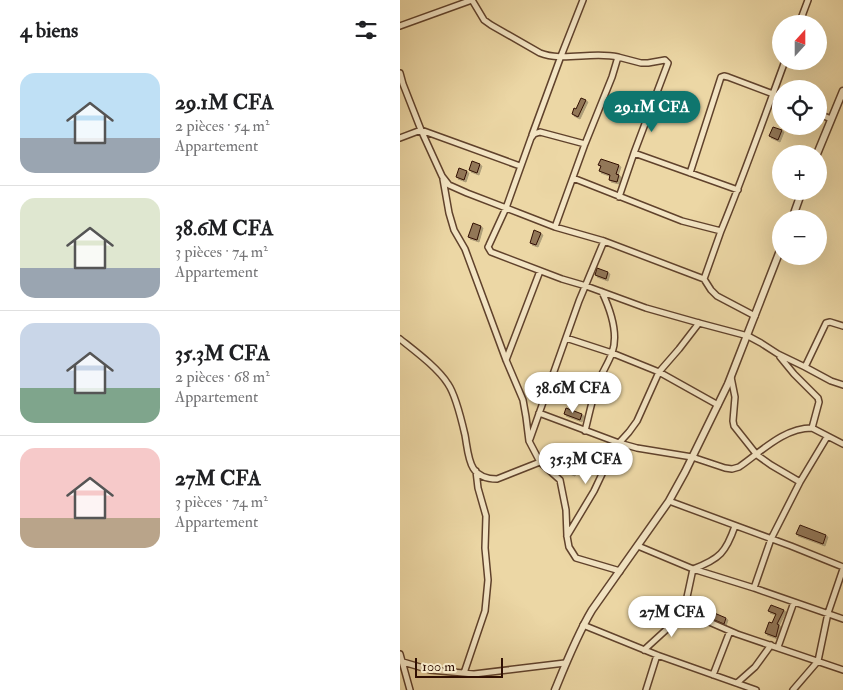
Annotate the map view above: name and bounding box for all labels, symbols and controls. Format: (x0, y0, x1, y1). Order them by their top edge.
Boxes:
north arrow (772, 15, 828, 70)
map controls (772, 15, 827, 265)
icon: filters (352, 16, 380, 44)
text: 4 biens (20, 17, 78, 44)
button: locate (772, 80, 827, 135)
text: 29.1M CFA (175, 89, 274, 116)
pin: 29.1M CFA (595, 90, 709, 133)
icon: home (60, 93, 120, 153)
text: 29.1M CFA (614, 97, 690, 117)
text: 2 pièces · 54 m² (175, 116, 269, 136)
text: Appartement (175, 136, 258, 156)
button: + (772, 145, 827, 200)
button: − (772, 210, 827, 265)
text: 38.6M CFA (175, 215, 274, 242)
icon: home (60, 218, 120, 278)
text: 3 pièces · 74 m² (175, 242, 268, 262)
text: Appartement (175, 262, 258, 282)
text: 35.3M CFA (175, 340, 270, 367)
icon: home (60, 343, 120, 403)
text: 2 pièces · 68 m² (175, 367, 270, 387)
pin: 38.6M CFA (516, 372, 630, 414)
text: 38.6M CFA (535, 378, 611, 398)
text: Appartement (175, 387, 258, 407)
pin: 35.3M CFA (529, 442, 643, 485)
text: 35.3M CFA (550, 449, 622, 469)
text: 27M CFA (175, 465, 261, 492)
icon: home (60, 468, 120, 528)
text: 3 pièces · 74 m² (175, 492, 268, 512)
text: Appartement (175, 512, 258, 532)
pin: 27M CFA (626, 596, 718, 638)
text: 27M CFA (639, 602, 705, 622)
scale bar (415, 655, 502, 678)
text: 100 m (422, 658, 455, 675)

